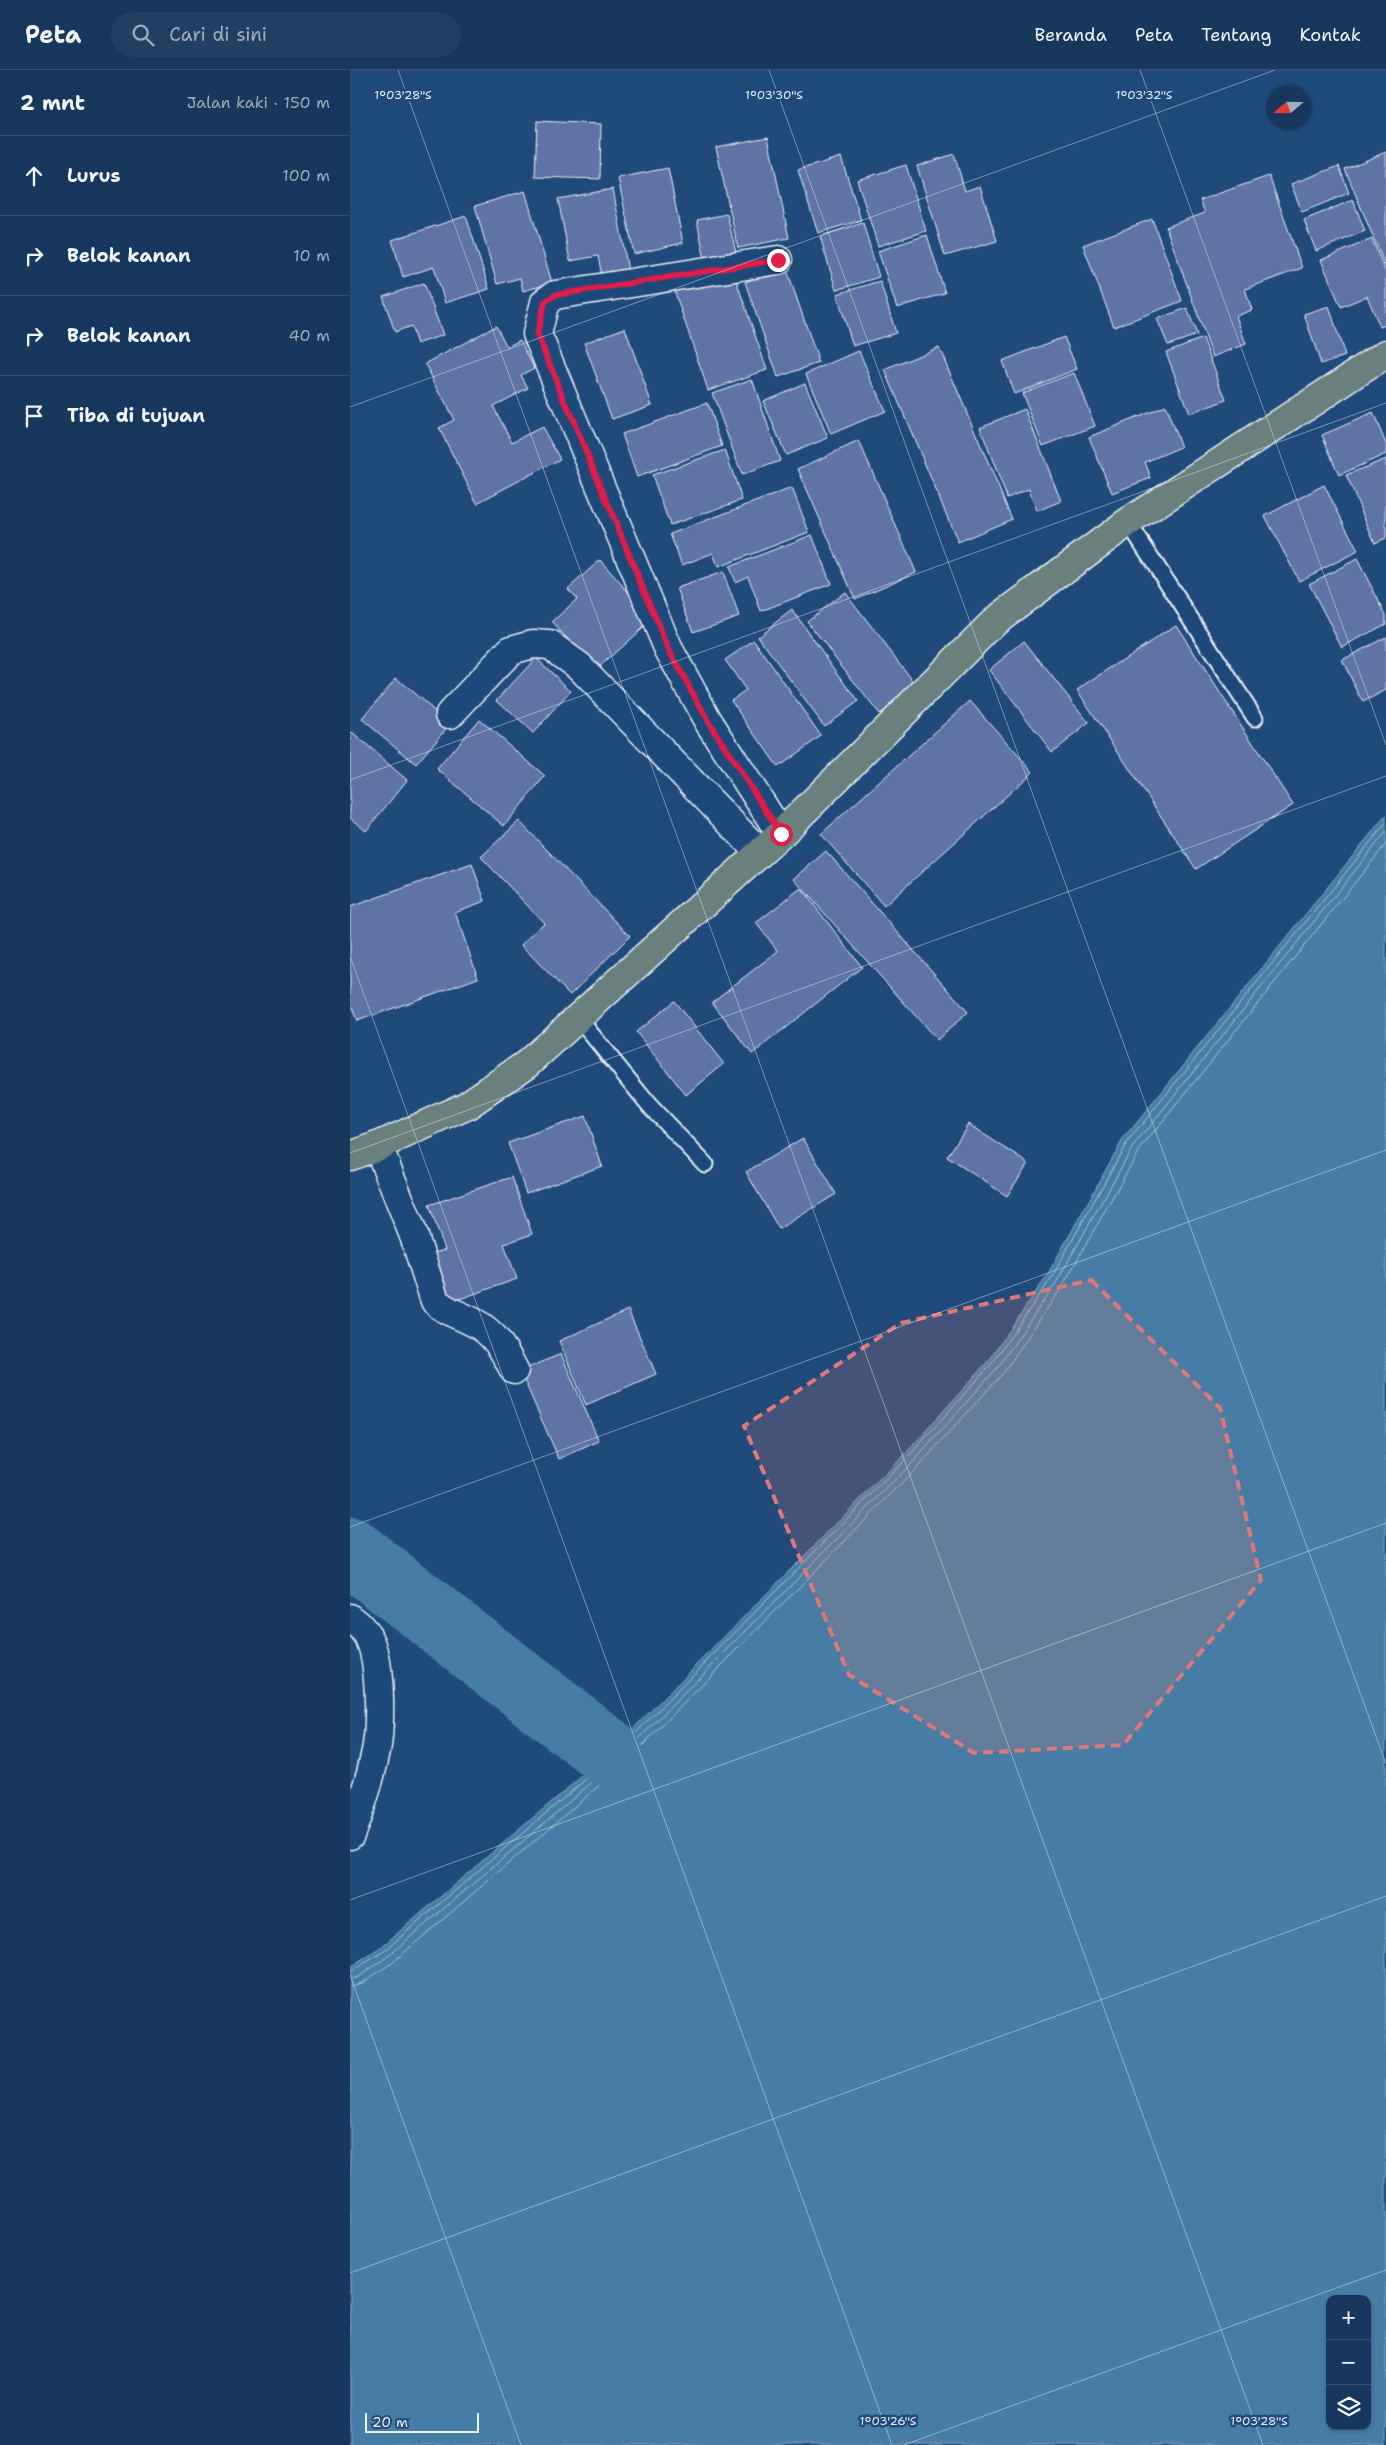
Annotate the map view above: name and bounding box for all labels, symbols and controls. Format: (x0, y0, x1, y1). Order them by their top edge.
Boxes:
search box (111, 12, 461, 57)
text: Peta (25, 19, 81, 51)
icon: search (129, 21, 157, 49)
text: Cari di sini (169, 22, 267, 47)
text: Beranda (1035, 23, 1107, 47)
text: Peta (1135, 23, 1173, 47)
text: Tentang (1201, 23, 1272, 47)
text: Kontak (1300, 23, 1361, 47)
north arrow (1266, 85, 1311, 130)
text: 1°03'28"S (374, 87, 432, 103)
text: 1°03'30"S (745, 87, 803, 103)
text: 1°03'32"S (1115, 87, 1173, 103)
text: 2 mnt (20, 89, 85, 117)
text: Jalan kaki · 150 m (187, 92, 330, 113)
icon: ahead (20, 162, 48, 190)
text: Lurus (67, 163, 121, 188)
text: 100 m (282, 165, 330, 186)
icon: right (20, 242, 48, 270)
text: Belok kanan (67, 243, 191, 268)
text: 10 m (293, 245, 330, 266)
route end (767, 249, 790, 272)
icon: right (20, 322, 48, 350)
text: Belok kanan (67, 323, 191, 348)
text: 40 m (288, 325, 330, 346)
icon: arrive (20, 402, 48, 430)
text: Tiba di tujuan (67, 403, 205, 428)
route start (770, 823, 793, 846)
map controls (1326, 2295, 1371, 2430)
button: + (1326, 2295, 1371, 2340)
button: − (1326, 2340, 1371, 2385)
button: layers (1326, 2385, 1371, 2430)
scale bar (365, 2410, 479, 2433)
text: 20 m (372, 2413, 408, 2431)
text: 1°03'26"S (860, 2413, 917, 2429)
text: 1°03'28"S (1230, 2413, 1288, 2429)

